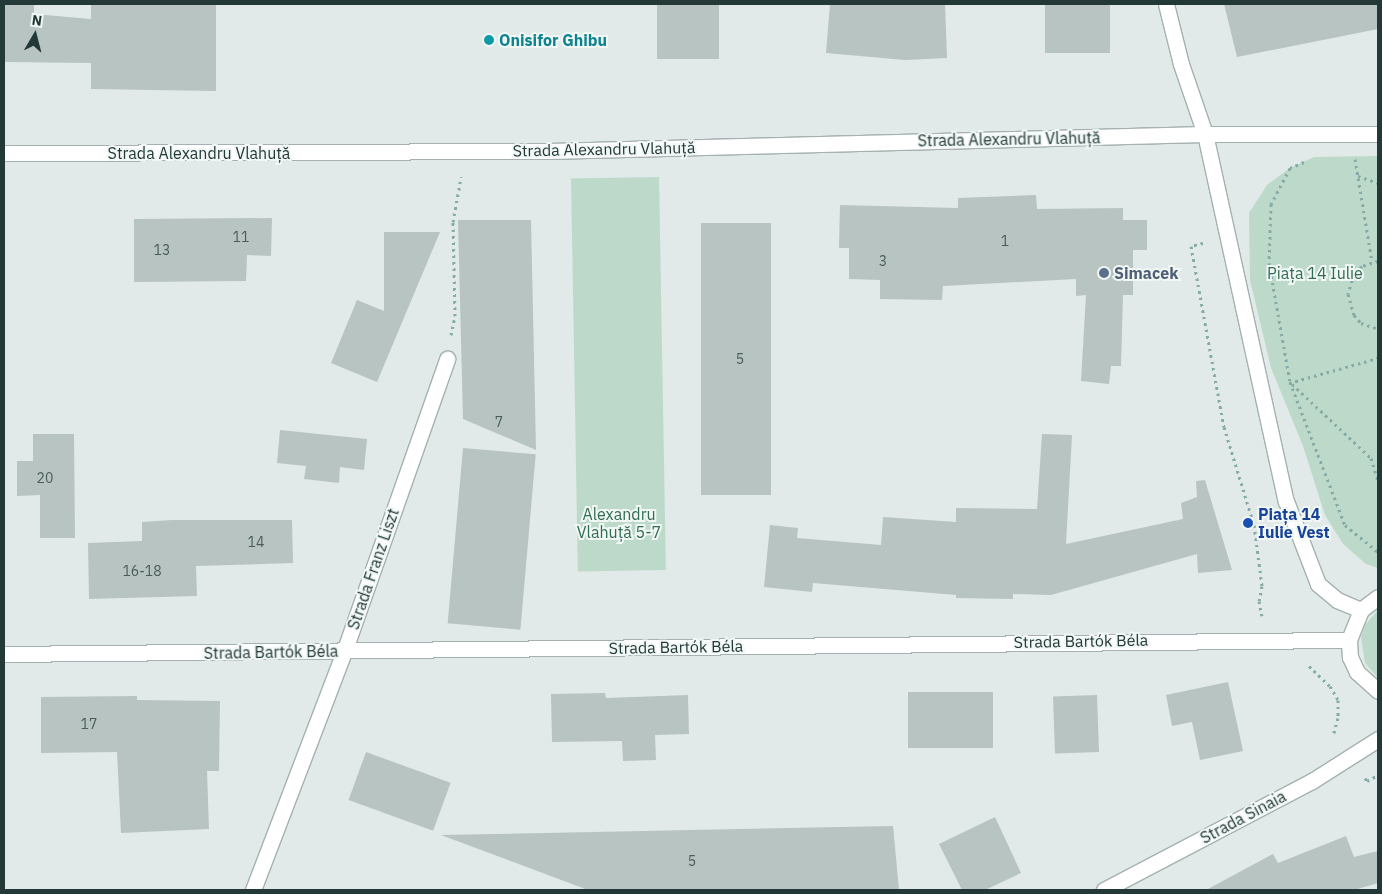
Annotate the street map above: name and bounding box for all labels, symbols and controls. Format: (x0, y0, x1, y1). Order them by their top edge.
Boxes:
north arrow (10, 10, 60, 60)
text: N (31, 11, 43, 30)
place label: Onisifor Ghibu (499, 30, 607, 50)
marker: Onisifor Ghibu (483, 34, 495, 46)
street label: Strada Alexandru Vlahuță (917, 128, 1101, 150)
street label: Strada Alexandru Vlahuță (512, 138, 696, 160)
street label: Strada Alexandru Vlahuță (108, 143, 290, 163)
house number: 11 (233, 229, 249, 245)
house number: 1 (1001, 233, 1009, 249)
house number: 13 (154, 242, 170, 258)
house number: 3 (879, 253, 887, 269)
place label: Simacek (1114, 263, 1178, 283)
park label: Piața 14 Iulie (1267, 263, 1363, 283)
marker: Simacek (1098, 267, 1110, 279)
house number: 5 (736, 351, 744, 367)
house number: 7 (495, 414, 503, 430)
house number: 20 (37, 470, 53, 486)
park label: Alexandru Vlahuță 5-7 (577, 504, 661, 542)
place label: Piața 14 Iulie Vest (1258, 504, 1330, 542)
street label: Strada Franz Liszt (343, 506, 403, 632)
marker: Piața 14 Iulie Vest (1242, 517, 1254, 529)
house number: 14 (248, 534, 264, 550)
house number: 16-18 (122, 563, 162, 579)
street label: Strada Bartók Béla (1014, 630, 1148, 652)
street label: Strada Bartók Béla (609, 636, 743, 658)
street label: Strada Bartók Béla (204, 641, 338, 663)
house number: 17 (81, 716, 97, 732)
street label: Strada Sinaia (1197, 786, 1289, 848)
house number: 5 (688, 853, 696, 869)

